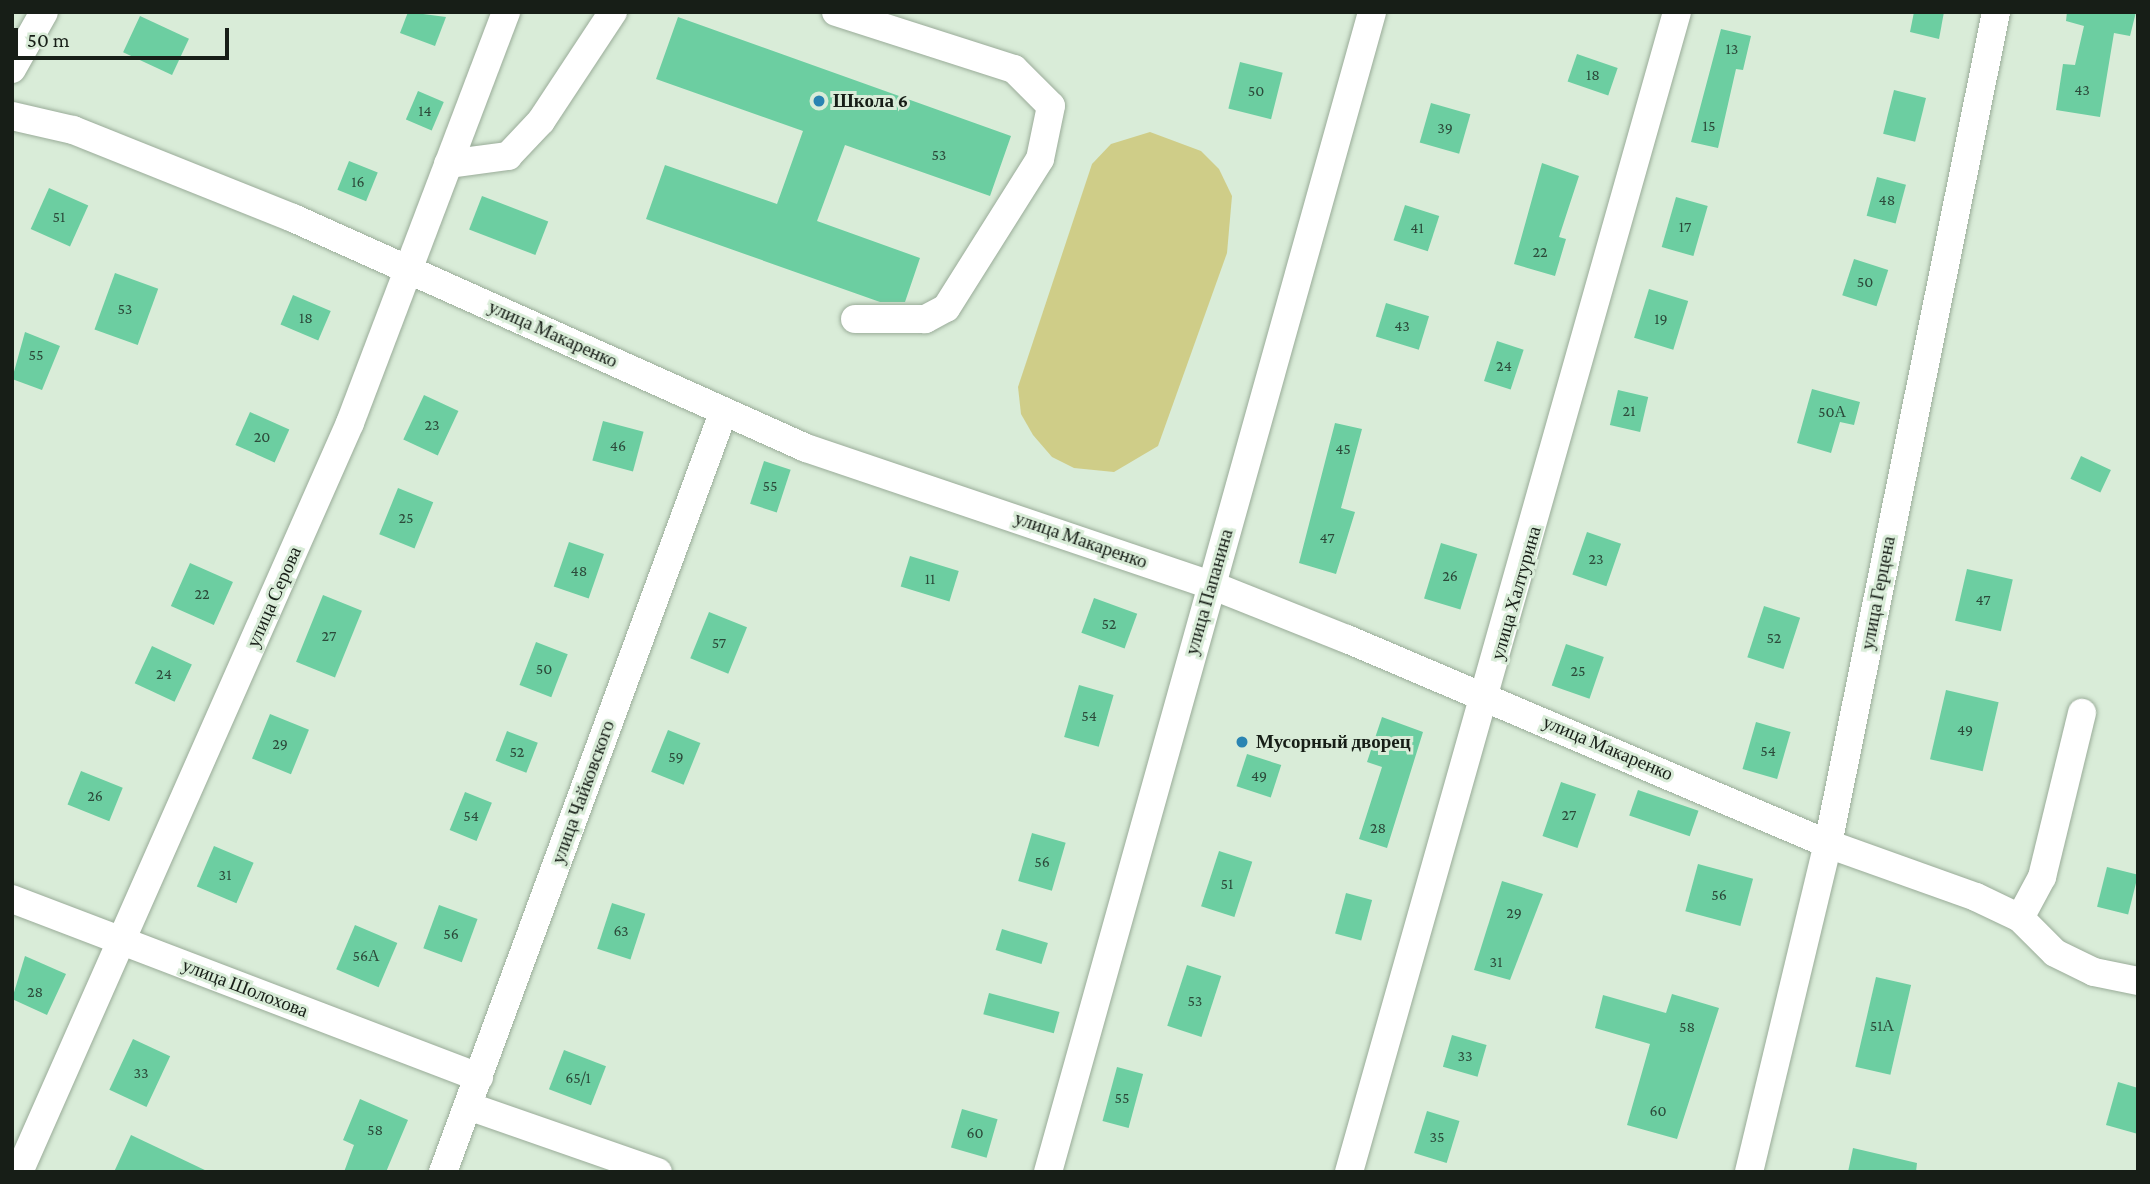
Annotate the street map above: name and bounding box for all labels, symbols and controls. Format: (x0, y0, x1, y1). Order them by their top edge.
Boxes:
scale bar (18, 14, 233, 58)
text: 50 m (27, 28, 70, 52)
house number: 13 (1726, 39, 1738, 59)
house number: 18 (1586, 65, 1600, 85)
house number: 43 (2074, 80, 2090, 100)
house number: 50 (1248, 81, 1264, 101)
place label: Школа 6 (833, 90, 908, 112)
marker: Школа 6 (811, 93, 827, 109)
house number: 14 (418, 101, 432, 121)
house number: 15 (1703, 116, 1715, 136)
house number: 39 (1437, 118, 1453, 138)
house number: 53 (932, 145, 946, 165)
house number: 16 (351, 172, 365, 192)
house number: 48 (1879, 190, 1895, 210)
house number: 51 (53, 207, 65, 227)
house number: 17 (1679, 217, 1691, 237)
house number: 41 (1410, 218, 1424, 238)
house number: 22 (1532, 242, 1548, 262)
house number: 50 (1857, 272, 1873, 292)
street label: улица Макаренко (485, 295, 621, 373)
house number: 53 (118, 299, 132, 319)
house number: 18 (299, 308, 313, 328)
house number: 19 (1654, 309, 1668, 329)
house number: 43 (1394, 316, 1410, 336)
house number: 55 (29, 345, 43, 365)
house number: 24 (1496, 356, 1512, 376)
house number: 21 (1623, 401, 1635, 421)
house number: 50А (1818, 402, 1846, 422)
house number: 23 (424, 415, 440, 435)
house number: 20 (254, 427, 270, 447)
house number: 46 (610, 436, 626, 456)
house number: 45 (1335, 439, 1351, 459)
house number: 55 (763, 476, 777, 496)
street label: улица Макаренко (1012, 507, 1150, 573)
house number: 25 (398, 508, 414, 528)
street label: улица Халтурина (1486, 523, 1546, 663)
street label: улица Папанина (1180, 526, 1238, 658)
house number: 47 (1319, 528, 1335, 548)
street label: улица Герцена (1856, 534, 1900, 652)
street label: улица Серова (242, 543, 306, 651)
house number: 23 (1588, 549, 1604, 569)
house number: 48 (571, 561, 587, 581)
house number: 26 (1442, 566, 1458, 586)
house number: 11 (925, 569, 935, 589)
house number: 22 (194, 584, 210, 604)
house number: 47 (1975, 590, 1991, 610)
house number: 52 (1102, 614, 1116, 634)
house number: 27 (322, 626, 336, 646)
house number: 52 (1767, 628, 1781, 648)
house number: 57 (712, 633, 726, 653)
house number: 50 (536, 659, 552, 679)
house number: 25 (1570, 661, 1586, 681)
house number: 24 (156, 664, 172, 684)
house number: 54 (1081, 706, 1097, 726)
street label: улица Макаренко (1540, 710, 1676, 786)
street label: улица Чайковского (546, 717, 620, 867)
house number: 49 (1957, 720, 1973, 740)
place label: Мусорный дворец (1256, 731, 1411, 753)
house number: 29 (272, 734, 288, 754)
marker: Мусорный дворец (1234, 734, 1250, 750)
house number: 54 (1760, 741, 1776, 761)
house number: 52 (510, 742, 524, 762)
house number: 59 (668, 747, 684, 767)
house number: 49 (1251, 766, 1267, 786)
house number: 26 (87, 786, 103, 806)
house number: 27 (1562, 805, 1576, 825)
house number: 54 (463, 806, 479, 826)
house number: 28 (1370, 818, 1386, 838)
house number: 56 (1034, 852, 1050, 872)
house number: 31 (219, 865, 231, 885)
house number: 51 (1221, 874, 1233, 894)
house number: 56 (1711, 885, 1727, 905)
house number: 29 (1506, 903, 1522, 923)
house number: 63 (613, 921, 629, 941)
house number: 56 (443, 924, 459, 944)
house number: 56А (352, 946, 380, 966)
house number: 31 (1490, 952, 1502, 972)
street label: улица Шолохова (179, 954, 311, 1022)
house number: 28 (27, 982, 43, 1002)
house number: 53 (1188, 991, 1202, 1011)
house number: 51А (1870, 1016, 1894, 1036)
house number: 58 (1679, 1017, 1695, 1037)
house number: 33 (1457, 1046, 1473, 1066)
house number: 33 (133, 1063, 149, 1083)
house number: 65/1 (565, 1068, 591, 1088)
house number: 55 (1115, 1088, 1129, 1108)
house number: 60 (1649, 1101, 1667, 1121)
house number: 58 (367, 1120, 383, 1140)
house number: 60 (966, 1123, 984, 1143)
house number: 35 (1429, 1127, 1445, 1147)

